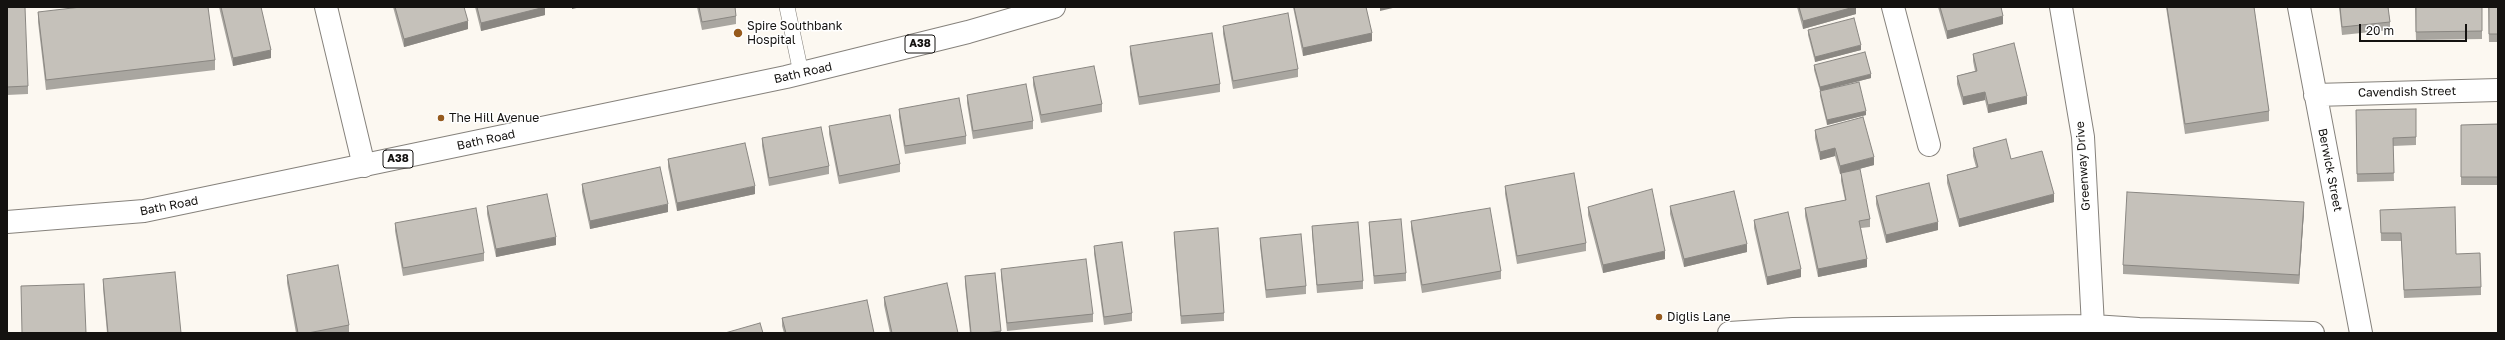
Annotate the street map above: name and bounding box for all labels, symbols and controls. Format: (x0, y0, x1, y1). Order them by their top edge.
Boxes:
scale bar (2361, 16, 2469, 42)
place label: Spire Southbank Hospital (747, 19, 842, 47)
text: 20 m (2366, 23, 2394, 38)
marker: Spire Southbank Hospital (732, 27, 744, 39)
road number: A38 (905, 35, 935, 53)
street label: Bath Road (773, 59, 833, 87)
street label: Cavendish Street (2358, 84, 2456, 100)
place label: The Hill Avenue (449, 111, 539, 125)
marker: The Hill Avenue (436, 113, 446, 123)
street label: Greenway Drive (2073, 121, 2093, 211)
street label: Bath Road (456, 127, 516, 153)
street label: Berwick Street (2315, 127, 2345, 213)
road number: A38 (383, 150, 413, 168)
street label: Bath Road (139, 193, 199, 219)
place label: Diglis Lane (1667, 310, 1730, 324)
marker: Diglis Lane (1654, 312, 1664, 322)

